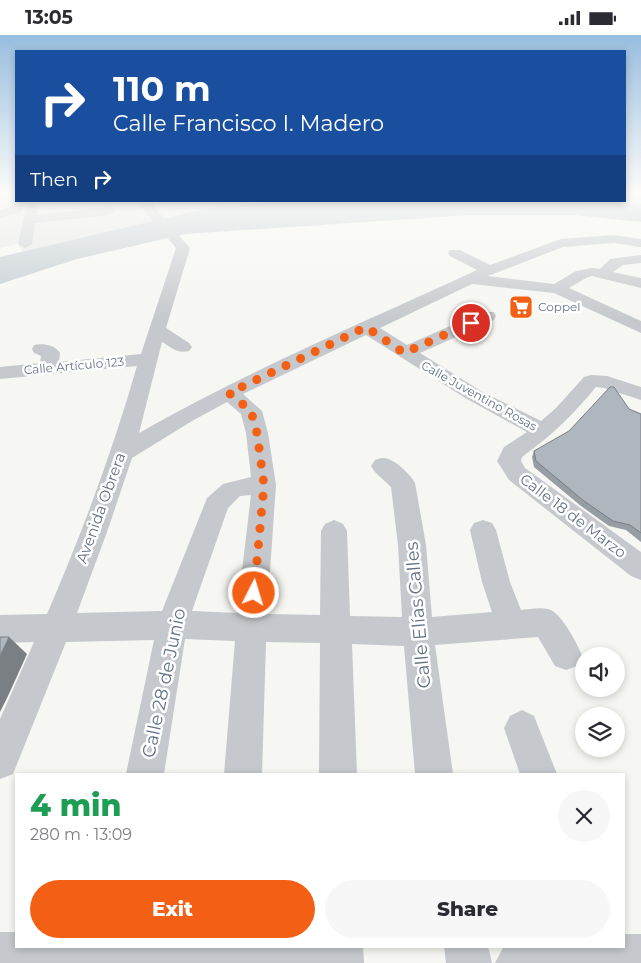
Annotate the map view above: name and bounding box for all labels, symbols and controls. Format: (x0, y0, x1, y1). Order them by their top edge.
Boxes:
text: 13:05 (25, 6, 73, 29)
text: 110 m (113, 67, 211, 110)
icon: right (30, 70, 95, 135)
text: Calle Francisco I. Madero (113, 110, 384, 137)
icon: right (88, 165, 116, 193)
text: Then (30, 168, 78, 191)
supermarket icon: Coppel (508, 294, 534, 320)
place label: Coppel (538, 299, 581, 314)
pin (450, 302, 492, 344)
icon: arrive (457, 309, 485, 337)
street label: Calle Artículo 123 (23, 354, 125, 377)
street label: Calle Juventino Rosas (419, 357, 540, 434)
street label: Avenida Obrera (72, 450, 129, 566)
street label: Calle 18 de Marzo (516, 469, 630, 562)
street label: Calle Elías Calles (401, 541, 435, 689)
position arrow (227, 566, 279, 618)
street label: Calle 28 de Junio (137, 606, 191, 760)
map controls (575, 647, 625, 757)
button: sound (575, 647, 625, 697)
button: layers (575, 707, 625, 757)
text: 4 min (30, 787, 121, 824)
button: close (558, 790, 610, 842)
text: 280 m · 13:09 (30, 825, 132, 844)
button: Exit (30, 880, 315, 938)
button: Share (325, 880, 610, 938)

